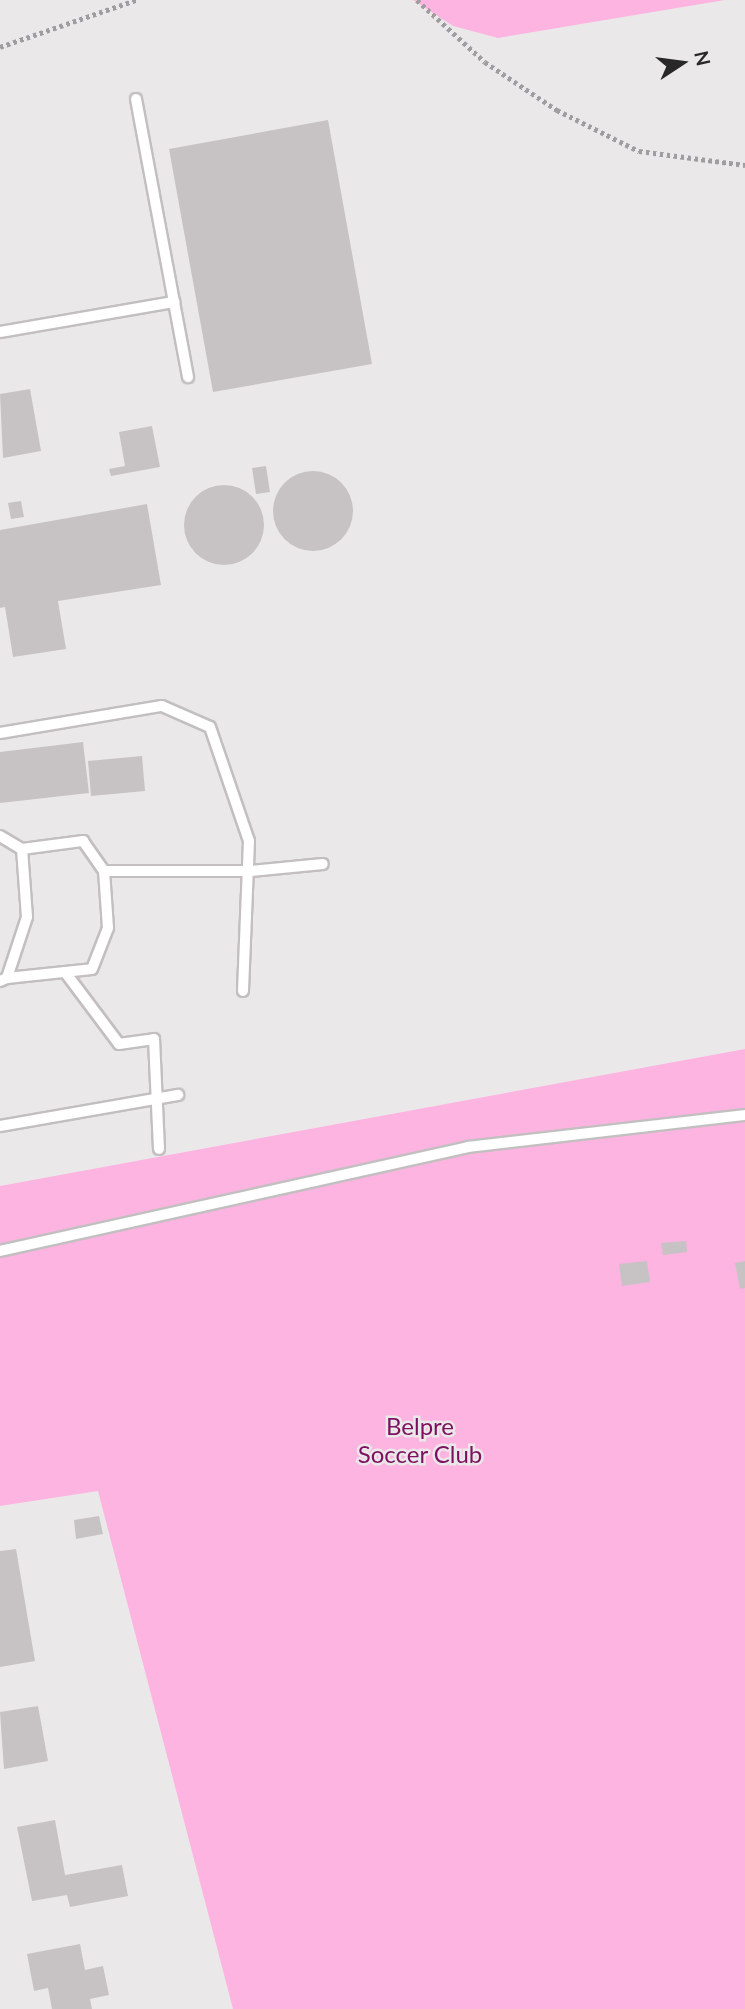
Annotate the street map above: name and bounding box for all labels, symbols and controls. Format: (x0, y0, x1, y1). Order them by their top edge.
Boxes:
north arrow (647, 28, 717, 98)
text: N (690, 48, 716, 68)
park label: Belpre Soccer Club (357, 1412, 483, 1468)

